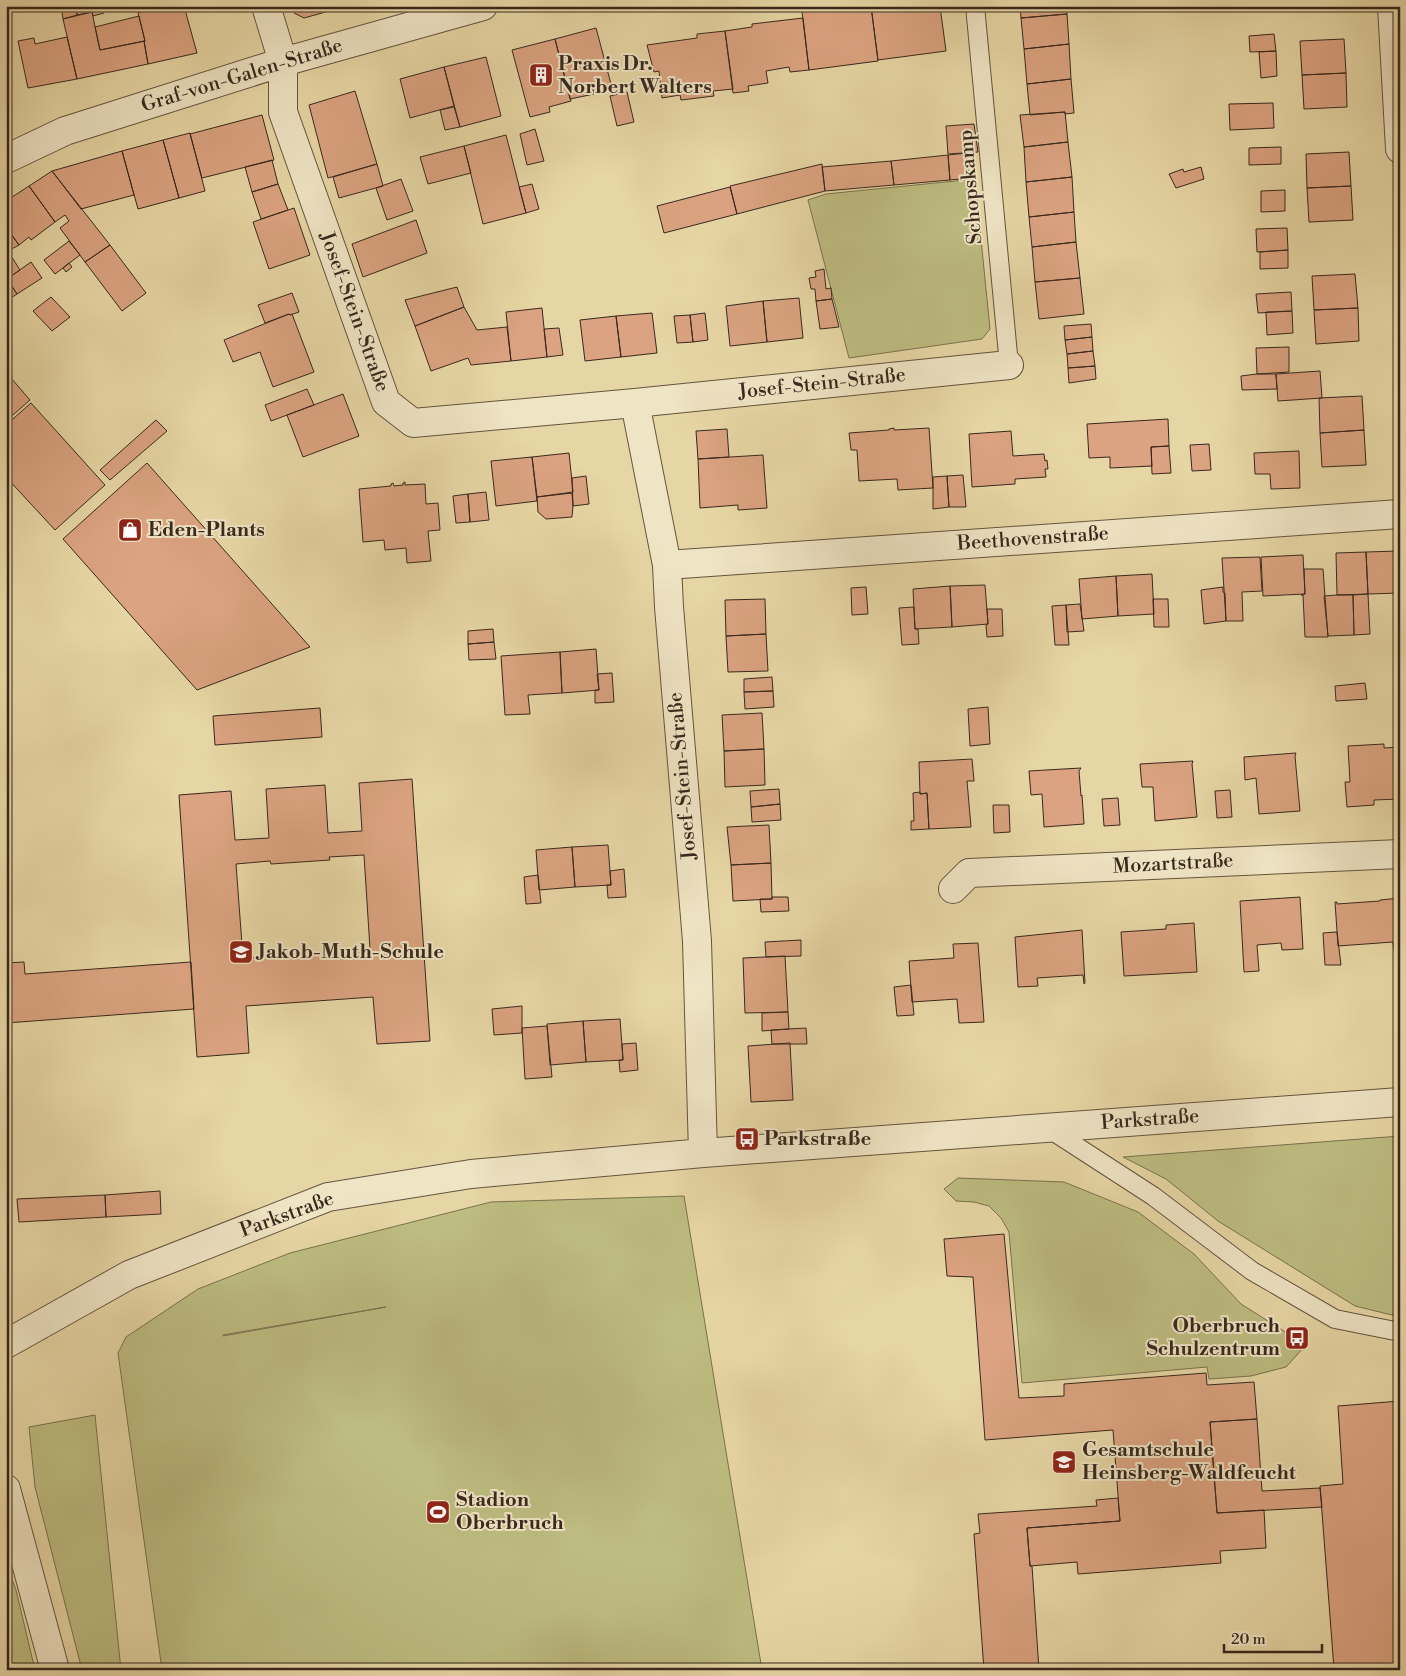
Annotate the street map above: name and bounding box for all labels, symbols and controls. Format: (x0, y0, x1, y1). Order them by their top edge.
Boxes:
street label: Graf-von-Galen-Straße (138, 33, 346, 119)
place label: Praxis Dr. Norbert Walters (558, 52, 712, 100)
building icon: Praxis Dr. Norbert Walters (528, 62, 554, 88)
street label: Schopskamp (954, 129, 988, 245)
street label: Josef-Stein-Straße (313, 228, 395, 395)
street label: Josef-Stein-Straße (736, 363, 907, 405)
shop icon: Eden-Plants (117, 517, 143, 543)
place label: Eden-Plants (148, 518, 265, 543)
street label: Beethovenstraße (955, 521, 1110, 557)
street label: Josef-Stein-Straße (663, 691, 703, 862)
street label: Mozartstraße (1112, 848, 1234, 880)
school or university icon: Jakob-Muth-Schule (228, 939, 254, 965)
place label: Jakob-Muth-Schule (255, 940, 444, 965)
street label: Parkstraße (1100, 1104, 1200, 1136)
bus stop icon: Parkstraße (734, 1126, 760, 1152)
place label: Parkstraße (764, 1127, 872, 1152)
street label: Parkstraße (236, 1186, 338, 1244)
place label: Oberbruch Schulzentrum (1146, 1314, 1281, 1362)
bus stop icon: Oberbruch Schulzentrum (1284, 1325, 1310, 1351)
place label: Gesamtschule Heinsberg-Waldfeucht (1082, 1438, 1297, 1486)
school or university icon: Gesamtschule Heinsberg-Waldfeucht (1051, 1449, 1077, 1475)
place label: Stadion Oberbruch (456, 1488, 564, 1536)
sports icon: Stadion Oberbruch (425, 1499, 451, 1525)
scale bar (1224, 1621, 1321, 1653)
text: 20 m (1231, 1630, 1266, 1649)

